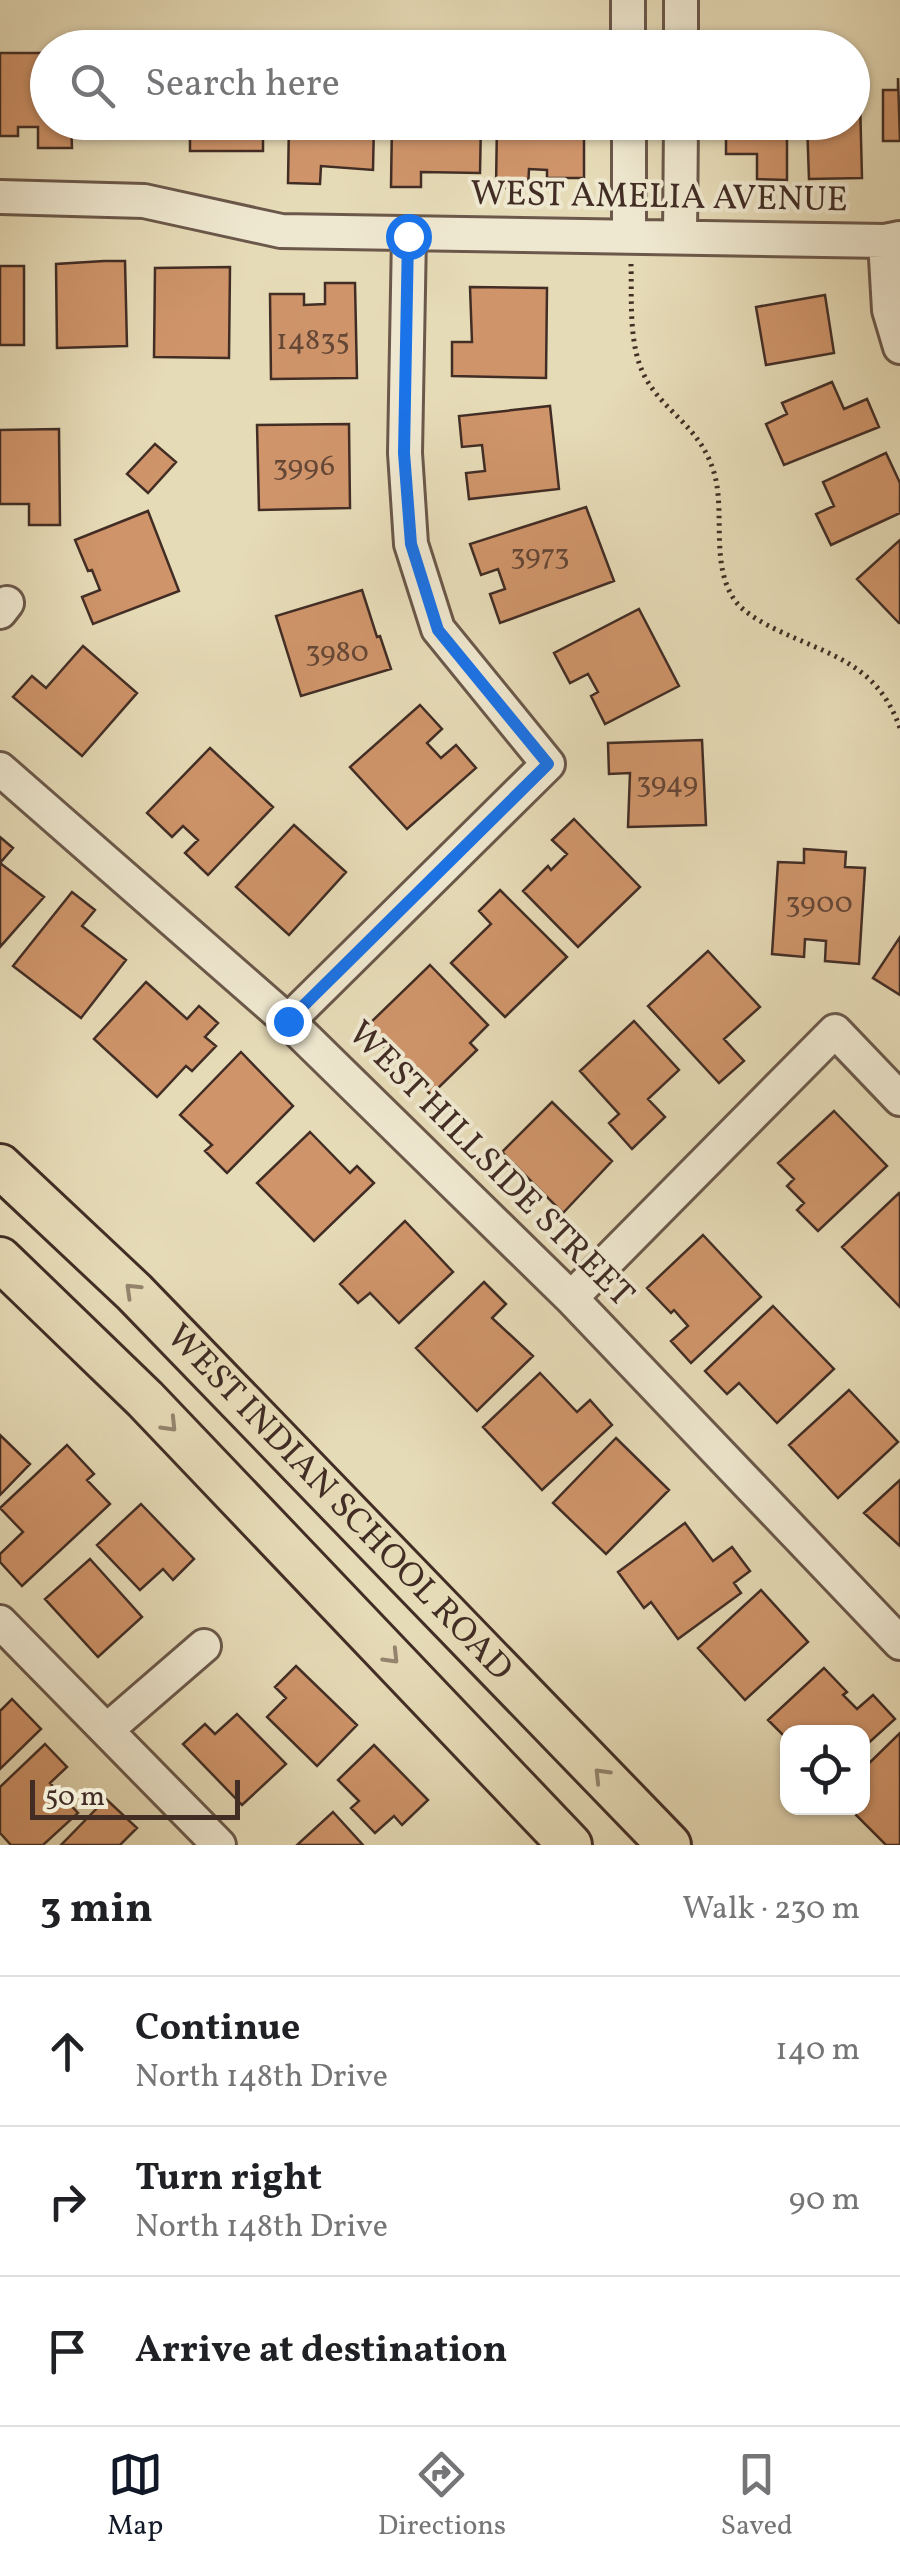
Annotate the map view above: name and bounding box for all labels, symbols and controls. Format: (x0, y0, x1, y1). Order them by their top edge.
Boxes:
search box (30, 30, 870, 140)
icon: search (65, 58, 120, 113)
text: Search here (145, 59, 340, 112)
street label: WEST AMELIA AVENUE (470, 171, 848, 225)
route start (386, 214, 432, 260)
house number: 14835 (276, 320, 350, 362)
house number: 3996 (273, 446, 335, 488)
house number: 3973 (510, 535, 570, 577)
house number: 3980 (305, 632, 369, 674)
house number: 3949 (636, 763, 698, 805)
house number: 3900 (785, 883, 853, 925)
route end (266, 999, 312, 1045)
street label: WEST HILLSIDE STREET (336, 1011, 644, 1319)
one-way arrow (125, 1283, 143, 1301)
street label: WEST INDIAN SCHOOL ROAD (154, 1314, 523, 1692)
one-way arrow (158, 1413, 176, 1431)
one-way arrow (380, 1646, 398, 1664)
map controls (780, 1725, 870, 1815)
button: locate (780, 1725, 870, 1815)
one-way arrow (595, 1768, 613, 1786)
scale bar (30, 1775, 240, 1820)
text: 50 m (45, 1778, 105, 1817)
text: 3 min (40, 1881, 153, 1940)
text: Walk · 230 m (682, 1888, 860, 1932)
text: Continue (135, 2003, 300, 2056)
icon: ahead (40, 2024, 95, 2079)
text: 140 m (775, 2029, 860, 2073)
text: North 148th Drive (135, 2056, 388, 2100)
text: Turn right (135, 2153, 322, 2206)
icon: right (40, 2174, 95, 2229)
text: 90 m (789, 2179, 860, 2223)
text: North 148th Drive (135, 2206, 388, 2250)
icon: arrive (40, 2324, 95, 2379)
text: Arrive at destination (135, 2325, 508, 2378)
tab: Map (107, 2447, 163, 2546)
tab: Directions (378, 2447, 506, 2546)
tab: Saved (721, 2447, 793, 2546)

